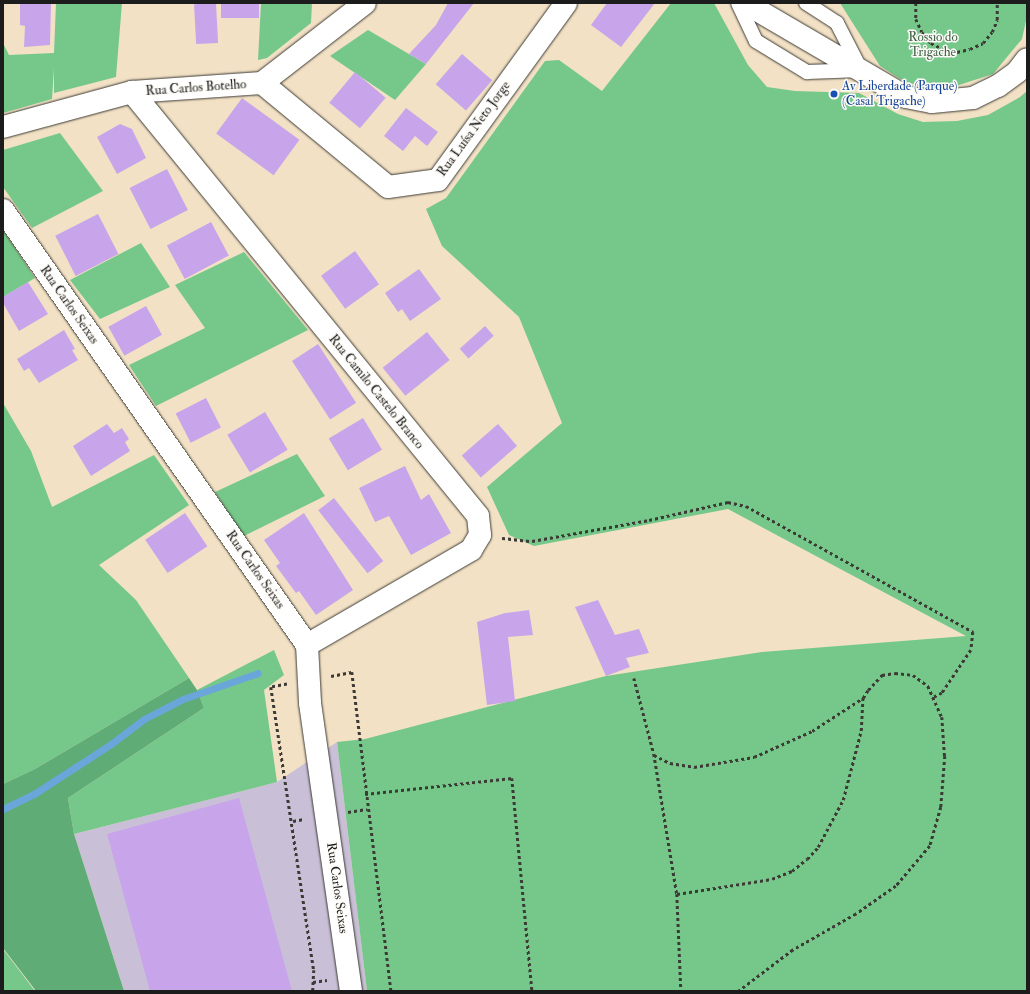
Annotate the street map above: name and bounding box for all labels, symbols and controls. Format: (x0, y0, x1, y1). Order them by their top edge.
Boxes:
park label: Rossio do Trigache (908, 30, 958, 61)
street label: Rua Carlos Botelho (145, 77, 247, 99)
street label: Rua Luísa Neto Jorge (434, 78, 514, 180)
place label: Av Liberdade (Parque) (Casal Trigache) (842, 79, 958, 110)
marker: Av Liberdade (Parque) (Casal Trigache) (829, 89, 839, 99)
street label: Rua Carlos Seixas (36, 263, 102, 347)
street label: Rua Camilo Castelo Branco (325, 332, 427, 452)
street label: Rua Carlos Seixas (222, 528, 288, 612)
street label: Rua Carlos Seixas (323, 841, 351, 935)

